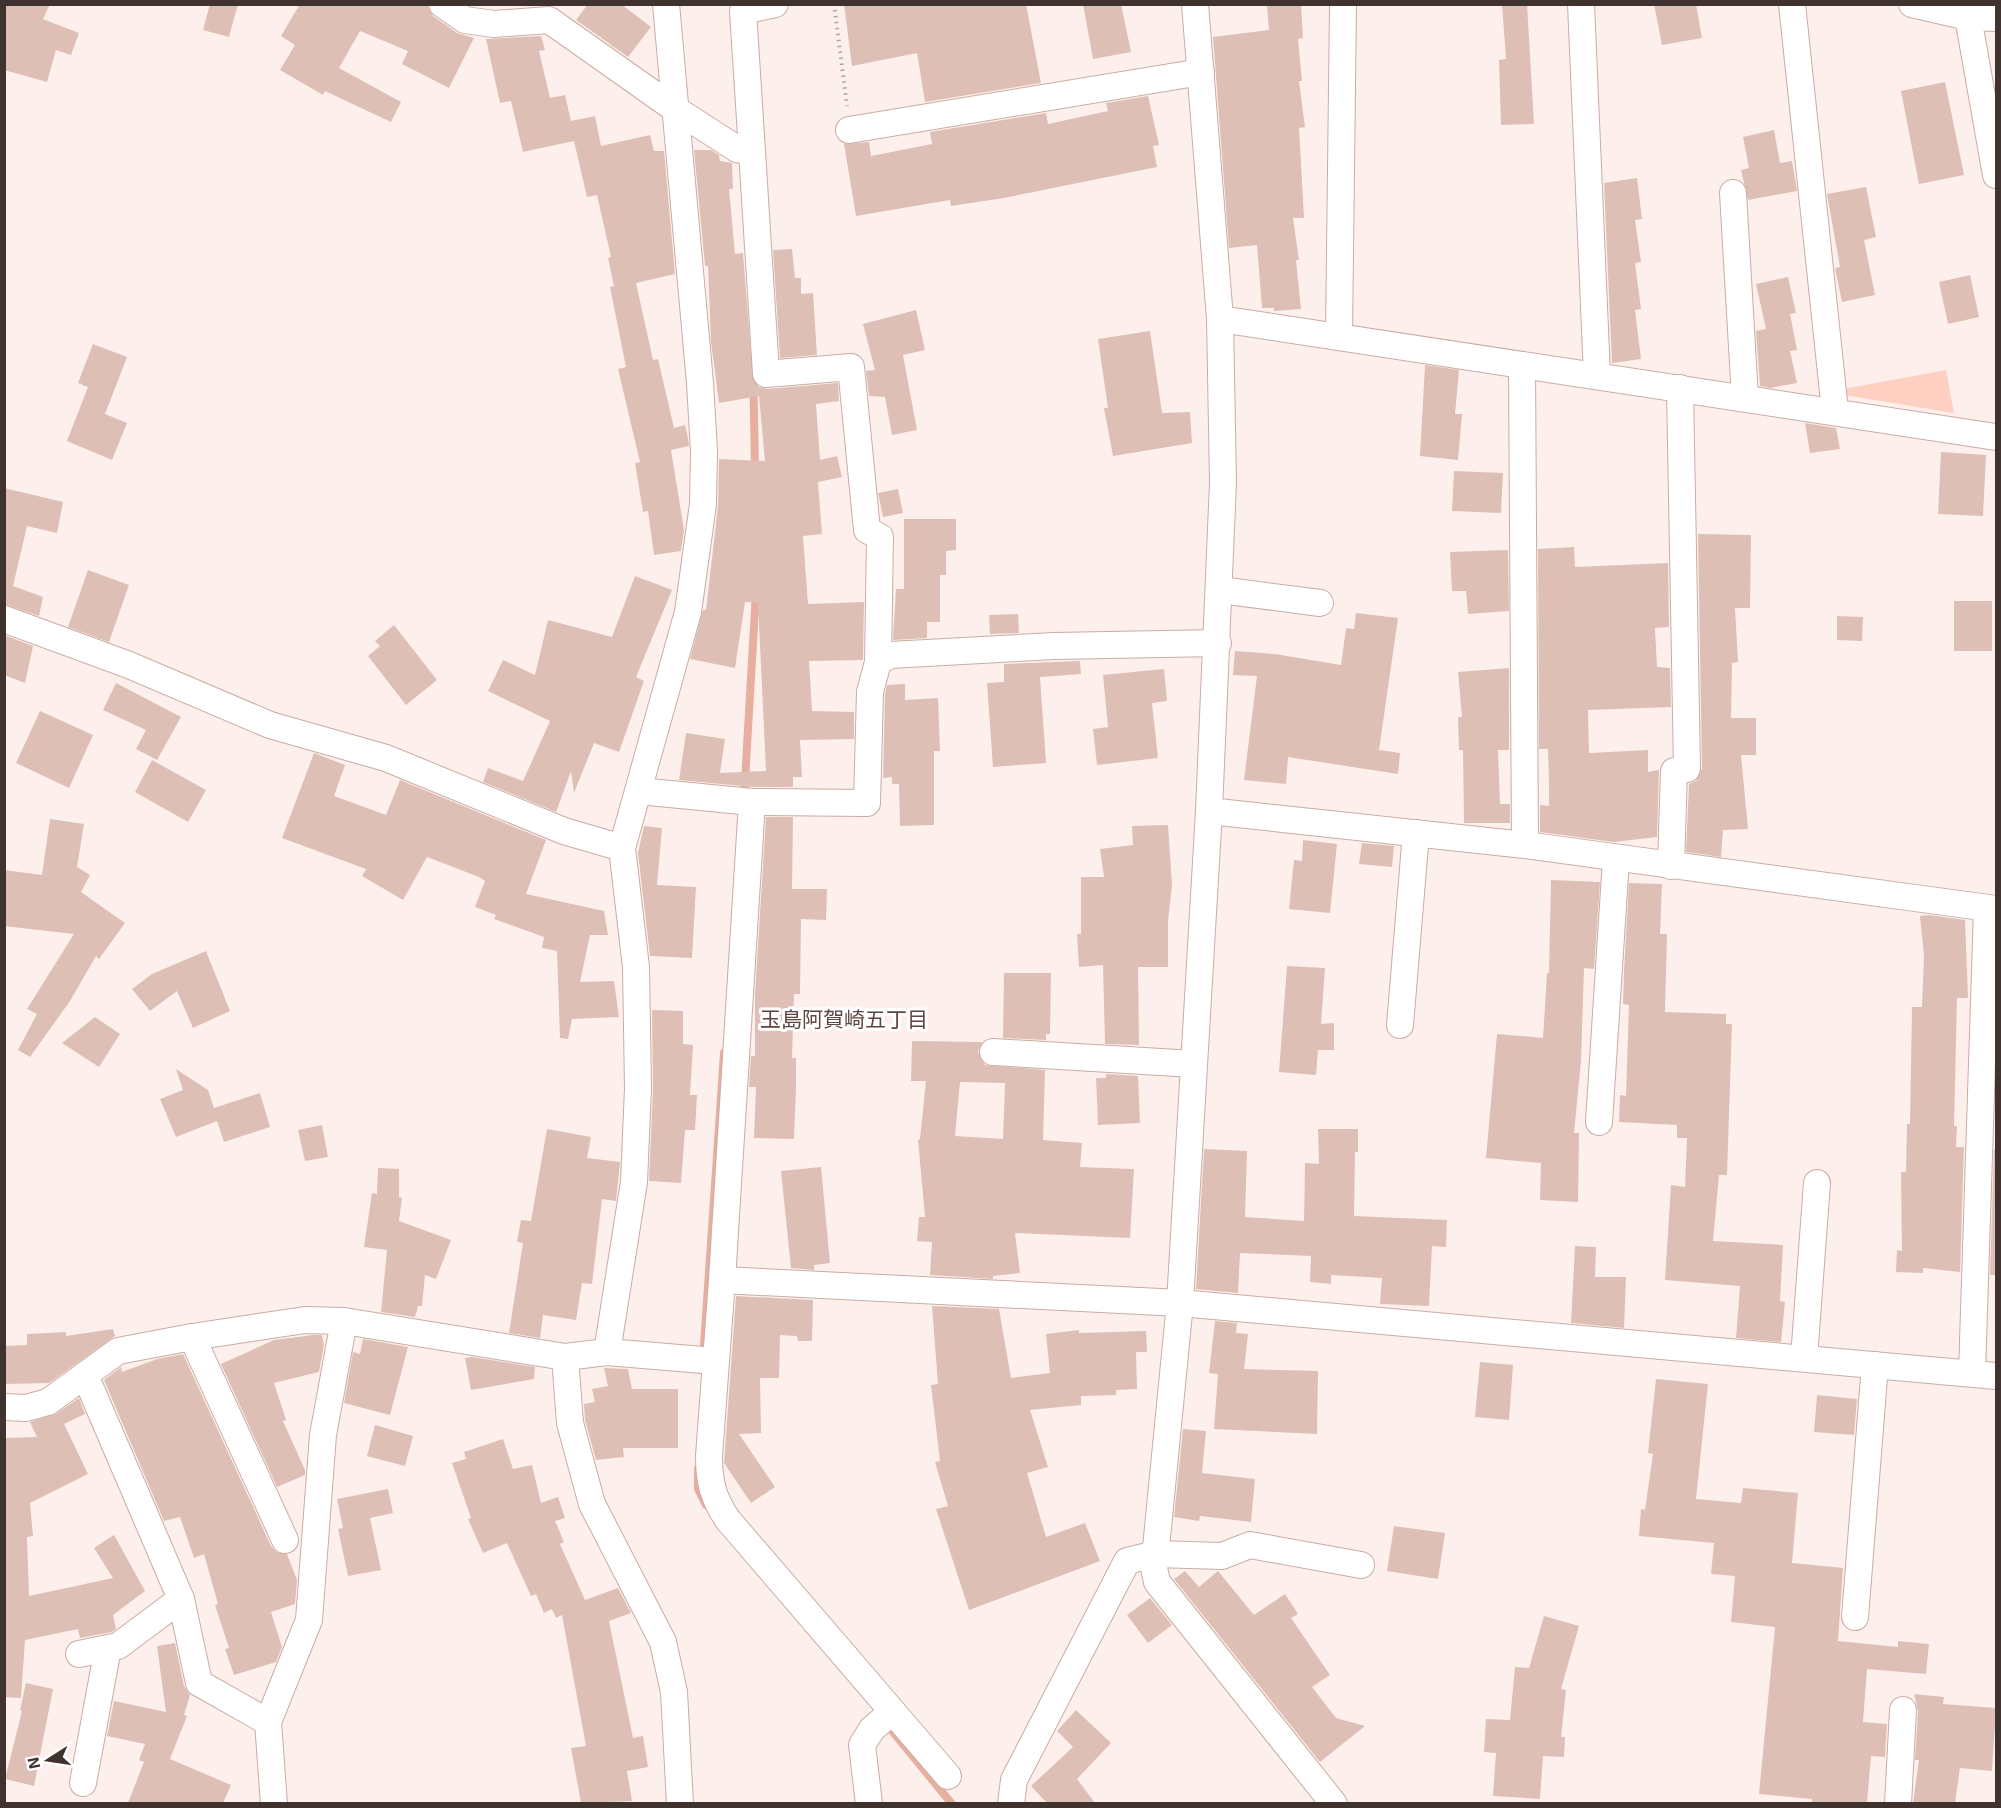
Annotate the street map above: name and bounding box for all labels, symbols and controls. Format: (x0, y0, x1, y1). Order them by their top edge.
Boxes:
district label: 玉島阿賀崎五丁目 (760, 1006, 928, 1031)
north arrow (18, 1730, 78, 1790)
text: N (22, 1756, 43, 1771)

